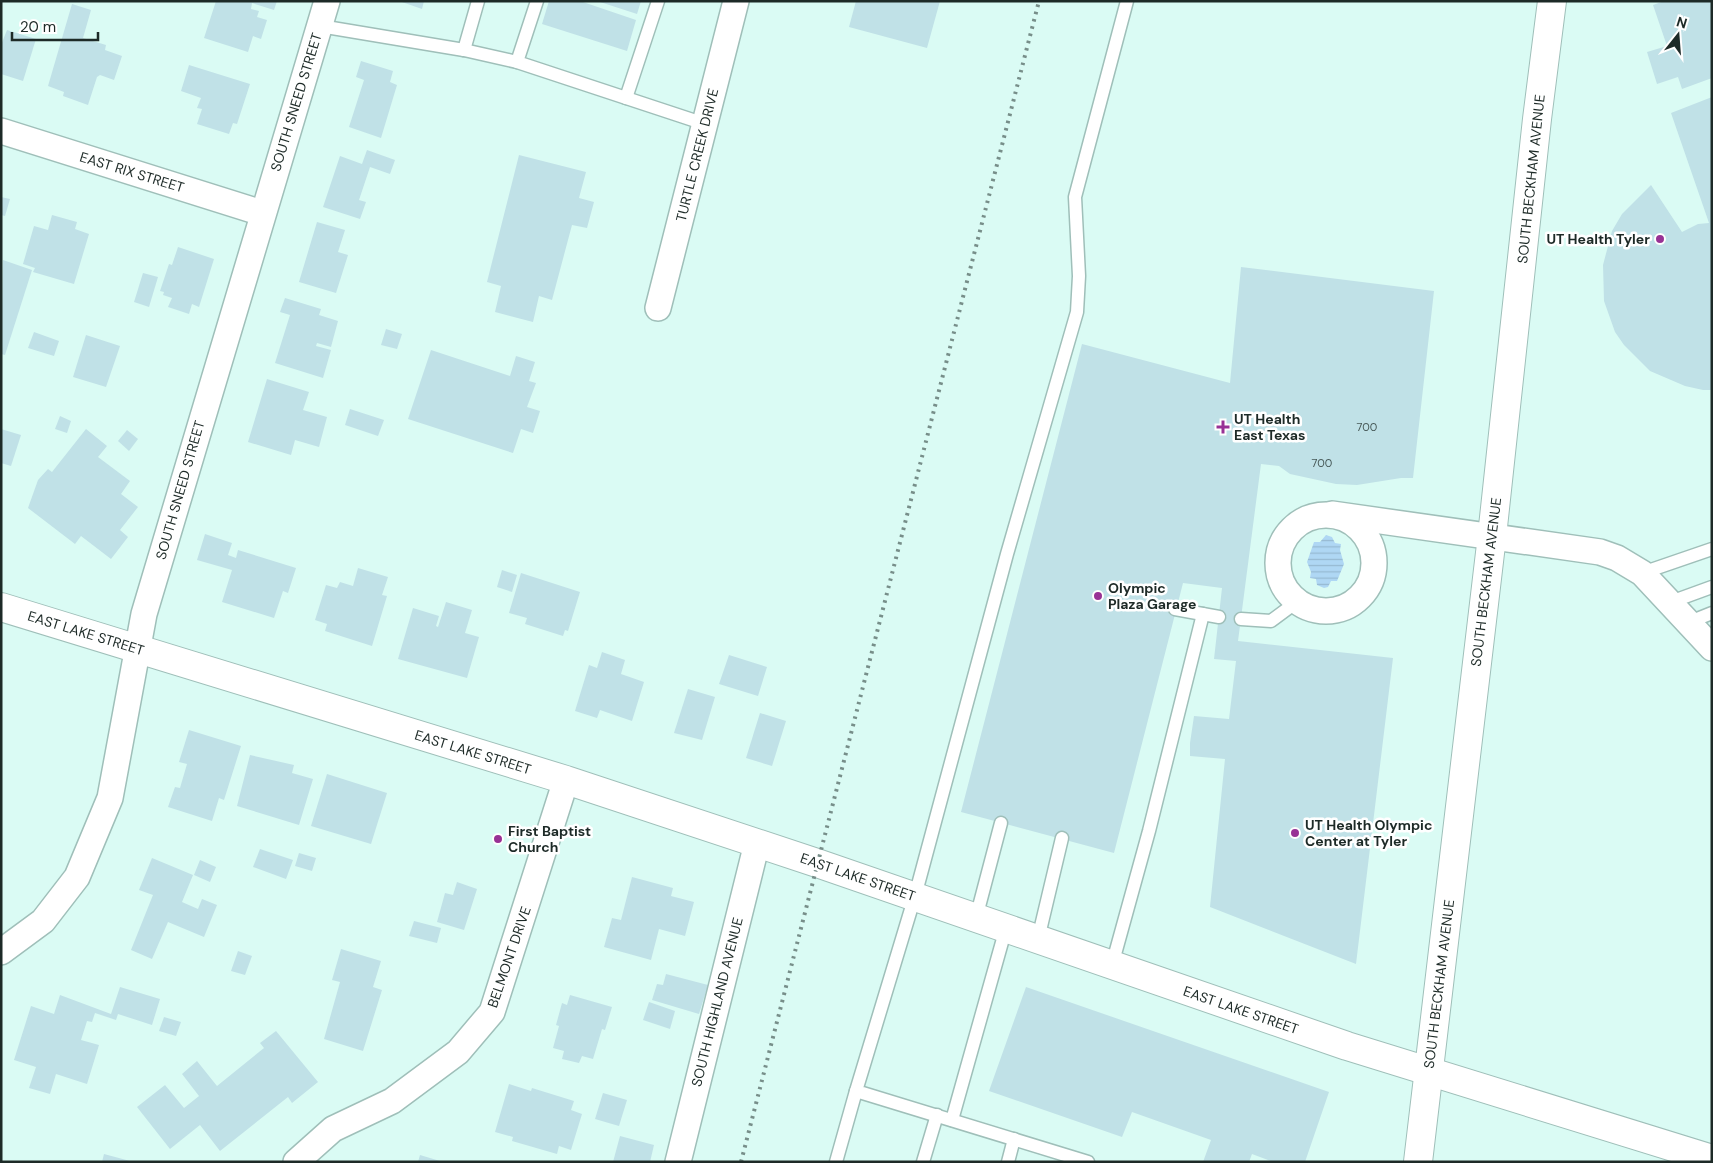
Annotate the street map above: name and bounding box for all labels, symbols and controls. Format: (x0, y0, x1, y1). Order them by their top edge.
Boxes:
scale bar (12, 10, 99, 42)
north arrow (1653, 10, 1703, 60)
text: N (1674, 12, 1689, 33)
text: 20 m (20, 17, 56, 37)
street label: SOUTH SNEED STREET (266, 30, 326, 173)
street label: TURTLE CREEK DRIVE (672, 86, 722, 224)
street label: SOUTH BECKHAM AVENUE (1513, 93, 1549, 265)
street label: EAST RIX STREET (78, 148, 186, 196)
place label: UT Health Tyler (1546, 230, 1650, 248)
marker: UT Health Tyler (1654, 233, 1666, 245)
place label: UT Health East Texas (1234, 410, 1305, 444)
street label: SOUTH SNEED STREET (152, 418, 209, 562)
marker: UT Health East Texas (1216, 420, 1230, 434)
house number: 700 (1357, 420, 1377, 434)
house number: 700 (1312, 456, 1332, 470)
street label: SOUTH BECKHAM AVENUE (1467, 496, 1505, 668)
place label: Olympic Plaza Garage (1108, 579, 1196, 613)
marker: Olympic Plaza Garage (1092, 590, 1104, 602)
street label: EAST LAKE STREET (26, 607, 147, 659)
street label: EAST LAKE STREET (413, 726, 534, 778)
place label: UT Health Olympic Center at Tyler (1305, 816, 1432, 850)
place label: First Baptist Church (508, 822, 591, 856)
marker: UT Health Olympic Center at Tyler (1289, 827, 1301, 839)
marker: First Baptist Church (492, 833, 504, 845)
street label: EAST LAKE STREET (798, 849, 918, 905)
street label: SOUTH BECKHAM AVENUE (1420, 898, 1458, 1070)
street label: BELMONT DRIVE (483, 904, 535, 1010)
street label: SOUTH HIGHLAND AVENUE (687, 915, 747, 1089)
street label: EAST LAKE STREET (1181, 982, 1301, 1038)

